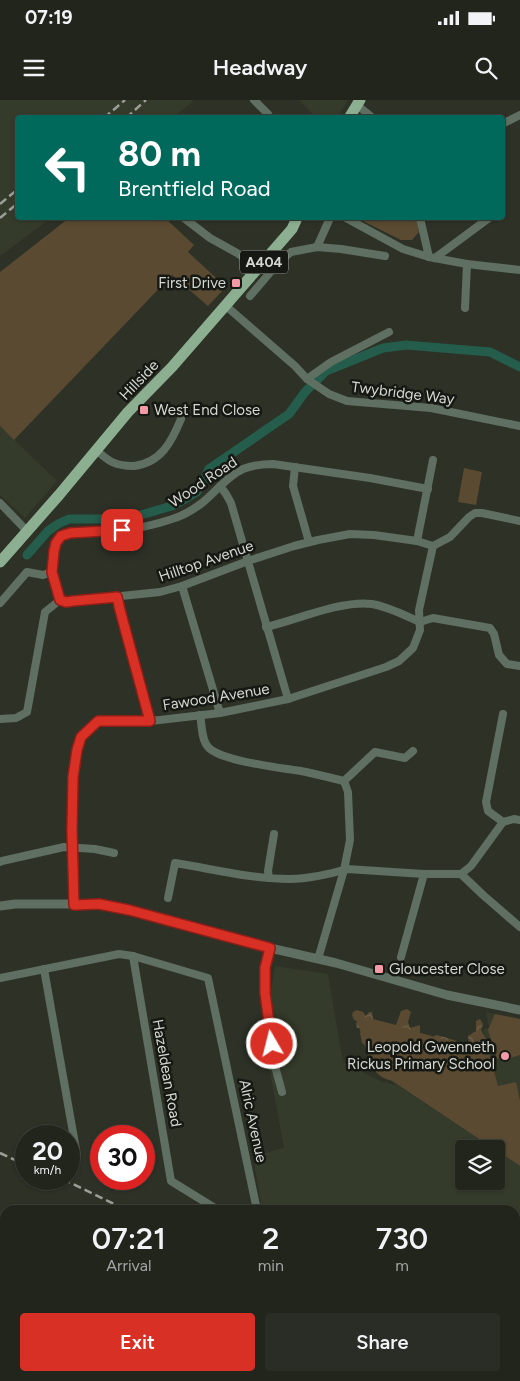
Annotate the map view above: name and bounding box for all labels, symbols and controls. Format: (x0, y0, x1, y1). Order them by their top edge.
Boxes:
text: 07:19 (25, 6, 73, 29)
icon: menu (20, 54, 48, 82)
text: Headway (213, 54, 307, 81)
icon: search (472, 54, 500, 82)
text: 80 m (118, 133, 201, 175)
icon: left (35, 135, 100, 200)
text: Brentfield Road (118, 175, 271, 202)
road number: A404 (240, 250, 288, 273)
place label: First Drive (158, 274, 226, 292)
marker: First Drive (230, 277, 242, 289)
street label: Hillside (116, 356, 162, 404)
street label: Twybridge Way (350, 378, 456, 408)
place label: West End Close (154, 401, 260, 419)
marker: West End Close (138, 404, 150, 416)
street label: Wood Road (166, 453, 240, 511)
pin (101, 509, 143, 551)
icon: arrive (108, 516, 136, 544)
street label: Hilltop Avenue (156, 536, 256, 586)
street label: Fawood Avenue (161, 680, 271, 714)
place label: Gloucester Close (389, 960, 505, 978)
marker: Gloucester Close (373, 963, 385, 975)
position arrow (245, 1017, 297, 1069)
street label: Hazeldean Road (149, 1018, 185, 1128)
place label: Leopold Gwenneth Rickus Primary School (347, 1038, 495, 1073)
marker: Leopold Gwenneth Rickus Primary School (499, 1050, 511, 1062)
street label: Alric Avenue (235, 1078, 271, 1164)
speed limit sign: 30 (90, 1125, 155, 1190)
text: 20 (32, 1136, 63, 1166)
map controls (455, 1140, 505, 1190)
button: layers (455, 1140, 505, 1190)
text: km/h (34, 1163, 61, 1177)
text: 07:21 (92, 1220, 166, 1257)
text: 2 (262, 1220, 279, 1257)
text: 730 (376, 1220, 428, 1257)
text: Arrival (106, 1256, 151, 1275)
text: min (258, 1256, 284, 1275)
text: m (395, 1256, 409, 1275)
button: Exit (20, 1313, 255, 1371)
button: Share (265, 1313, 500, 1371)

